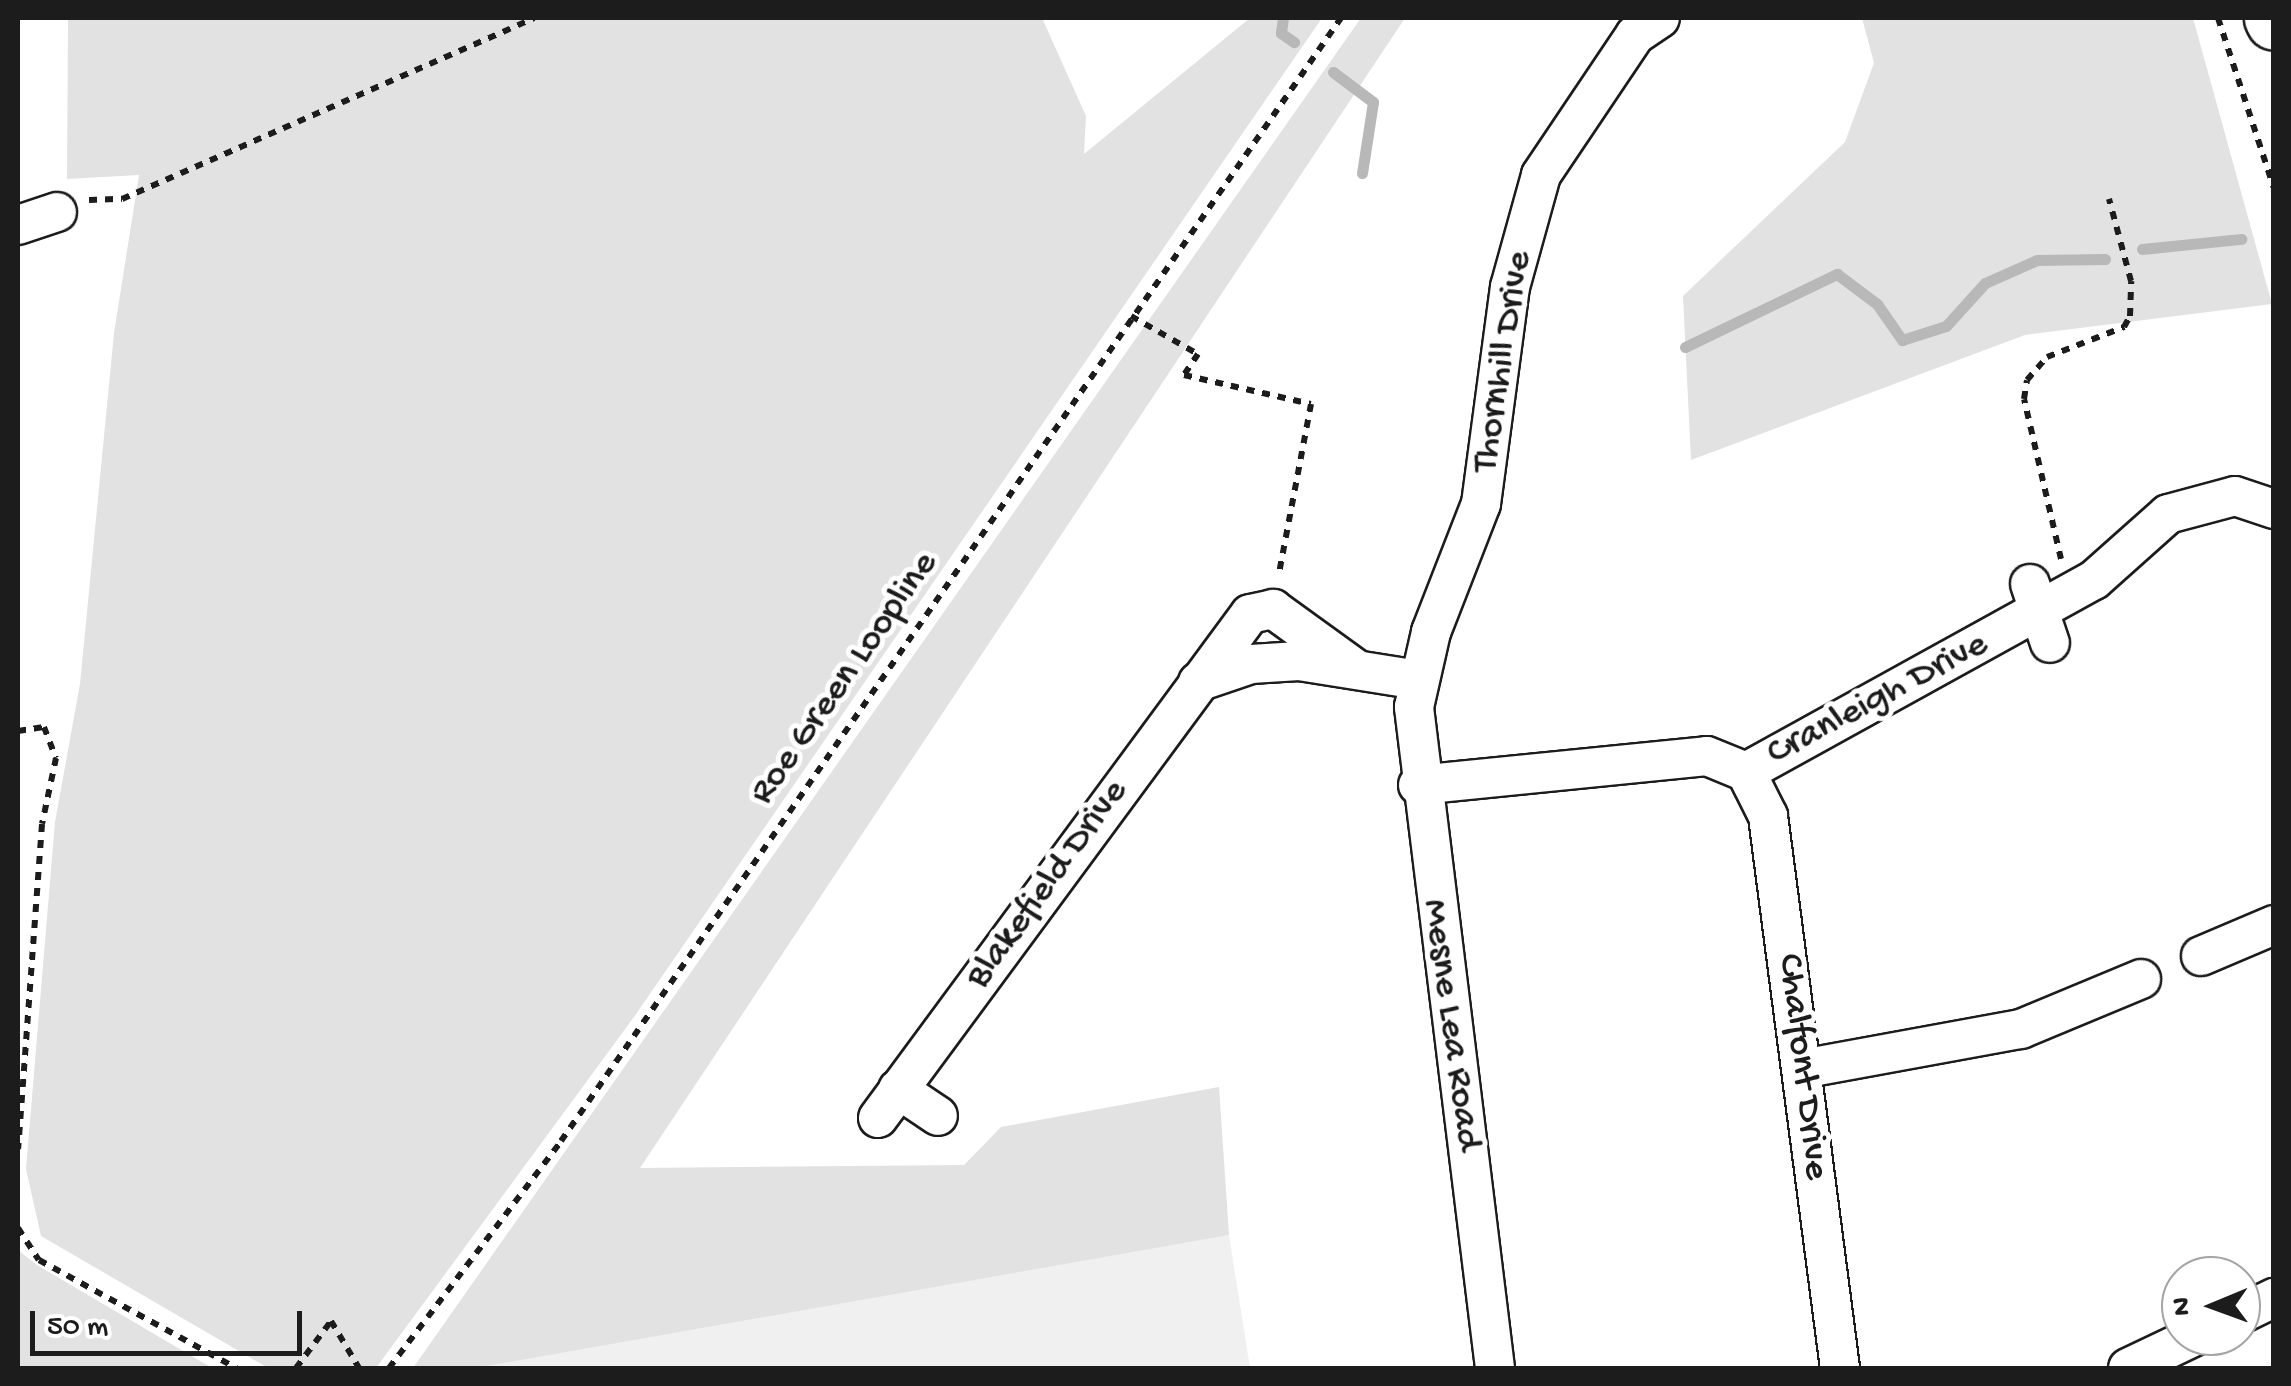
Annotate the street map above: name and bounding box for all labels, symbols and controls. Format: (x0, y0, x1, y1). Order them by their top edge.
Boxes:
street label: Thornhill Drive (1464, 248, 1544, 476)
street label: Roe Green Loopline (741, 544, 949, 814)
street label: Cranleigh Drive (1760, 623, 1996, 777)
street label: Blakefield Drive (957, 772, 1139, 998)
street label: Mesne Lea Road (1410, 896, 1490, 1154)
street label: Chalfont Drive (1765, 951, 1837, 1183)
north arrow (2161, 1256, 2261, 1356)
scale bar (35, 1291, 308, 1353)
text: N (2166, 1297, 2199, 1316)
text: 50 m (47, 1311, 108, 1346)

